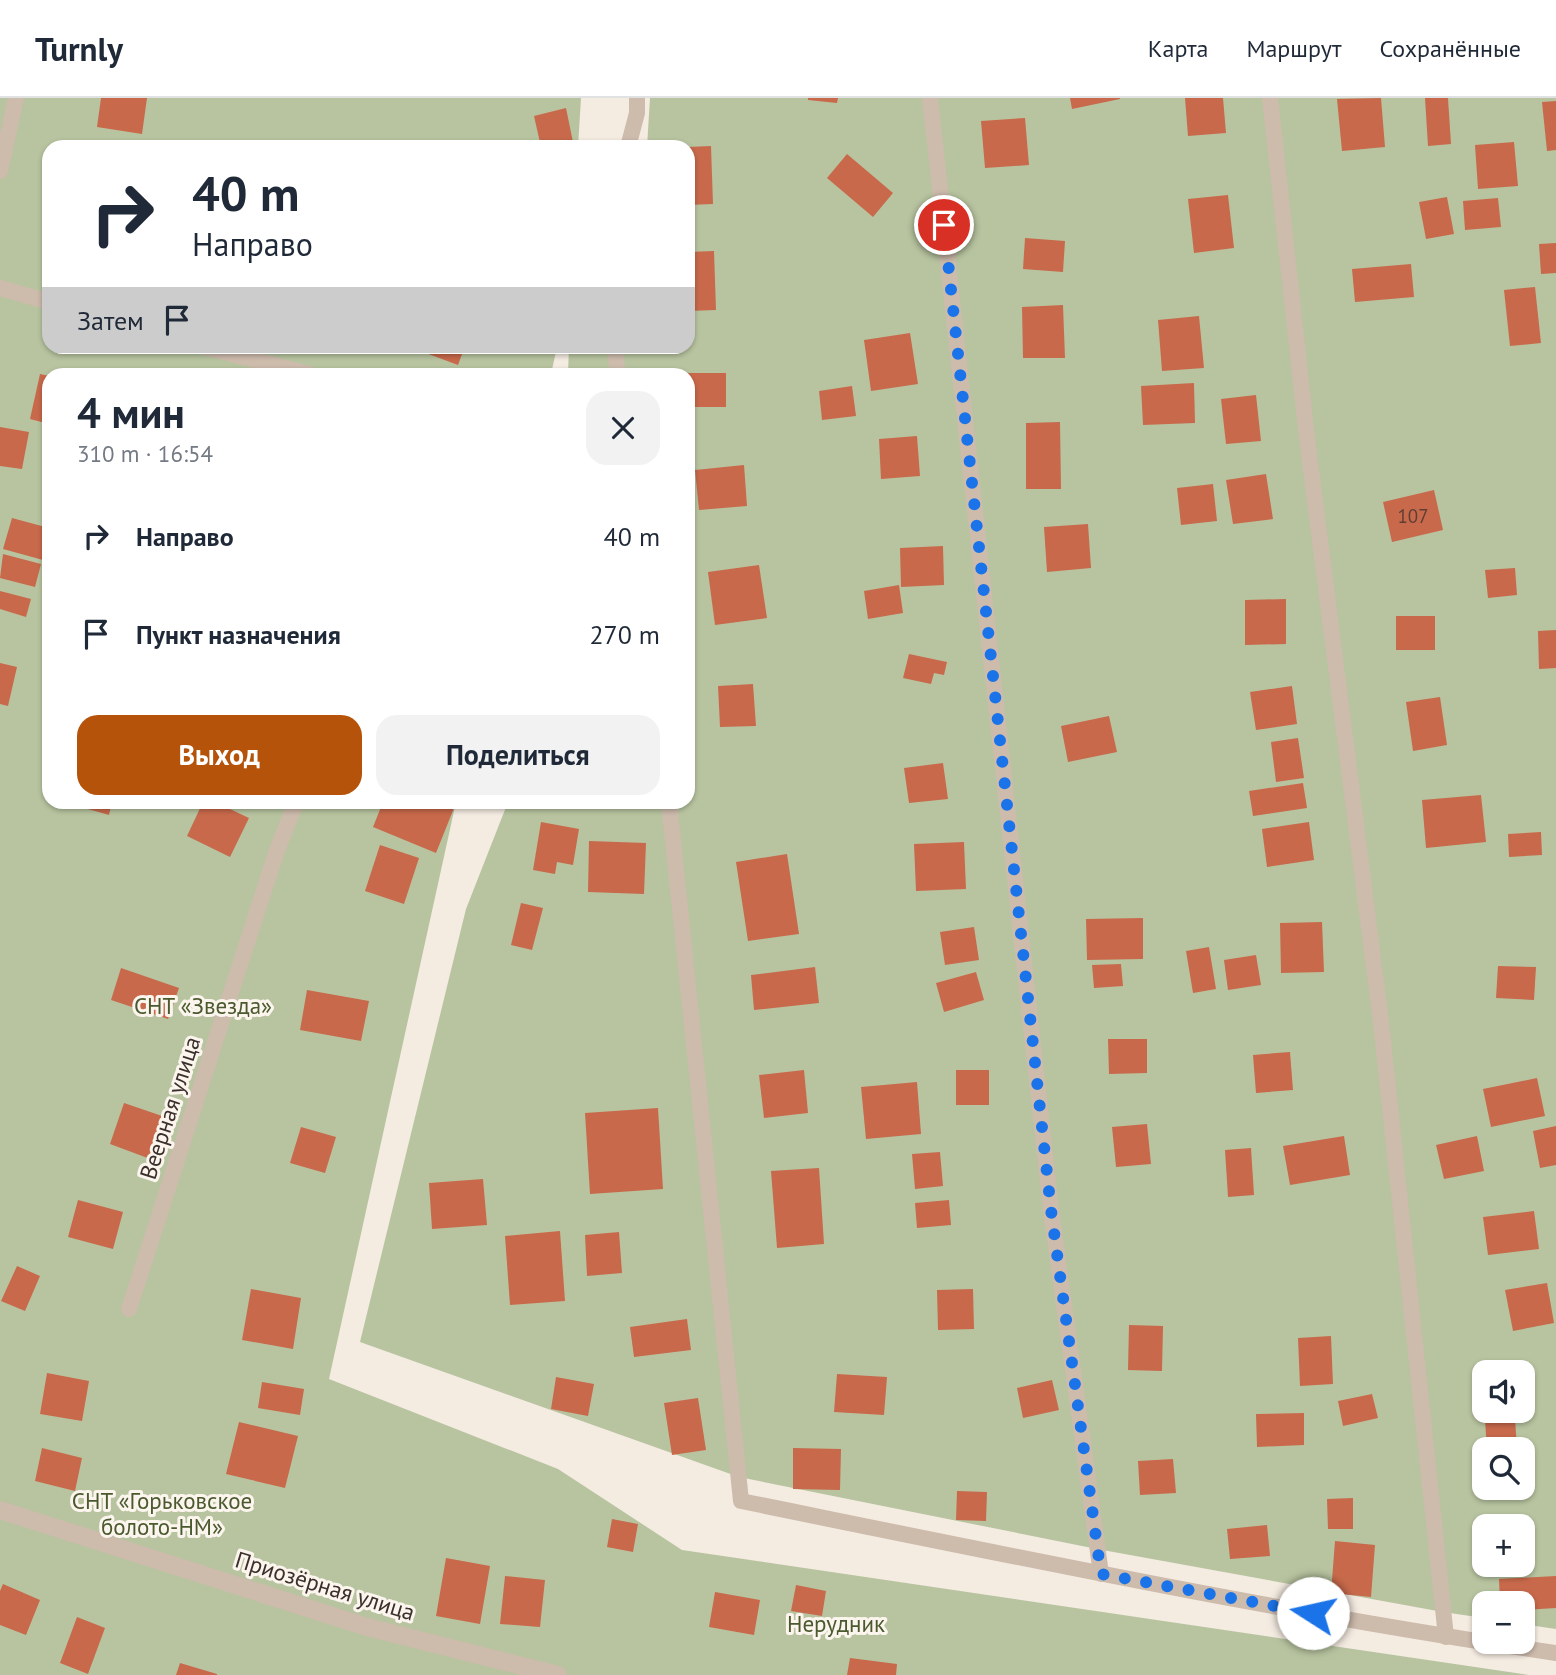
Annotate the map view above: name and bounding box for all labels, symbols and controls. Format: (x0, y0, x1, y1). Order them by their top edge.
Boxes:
text: Turnly (35, 27, 123, 70)
text: Карта (1148, 33, 1208, 64)
text: Маршрут (1246, 33, 1341, 64)
text: Сохранённые (1379, 33, 1521, 64)
text: 40 m (192, 161, 299, 225)
icon: right (77, 168, 168, 259)
pin (914, 195, 974, 255)
icon: arrive (925, 206, 963, 244)
text: Направо (192, 223, 313, 265)
icon: arrive (158, 301, 196, 339)
text: Затем (77, 304, 144, 337)
text: 4 мин (77, 385, 185, 440)
button: close (586, 391, 660, 465)
text: 310 m · 16:54 (77, 439, 213, 468)
house number: 107 (1397, 504, 1429, 528)
icon: right (77, 517, 115, 555)
text: Направо (136, 520, 234, 553)
text: 40 m (604, 520, 660, 553)
icon: arrive (77, 615, 115, 653)
text: Пункт назначения (136, 618, 341, 651)
text: 270 m (589, 618, 660, 651)
button: Выход (77, 715, 362, 795)
button: Поделиться (376, 715, 660, 795)
park label: СНТ «Звезда» (134, 991, 272, 1020)
street label: Веерная улица (133, 1033, 206, 1183)
map controls (1472, 1360, 1535, 1654)
button: sound (1472, 1360, 1535, 1423)
button: search (1472, 1437, 1535, 1500)
park label: СНТ «Горьковское болото-НМ» (72, 1486, 252, 1541)
button: + (1472, 1514, 1535, 1577)
street label: Приозёрная улица (232, 1544, 418, 1627)
position arrow (1276, 1576, 1350, 1650)
button: − (1472, 1591, 1535, 1654)
park label: Нерудник (787, 1609, 885, 1638)

